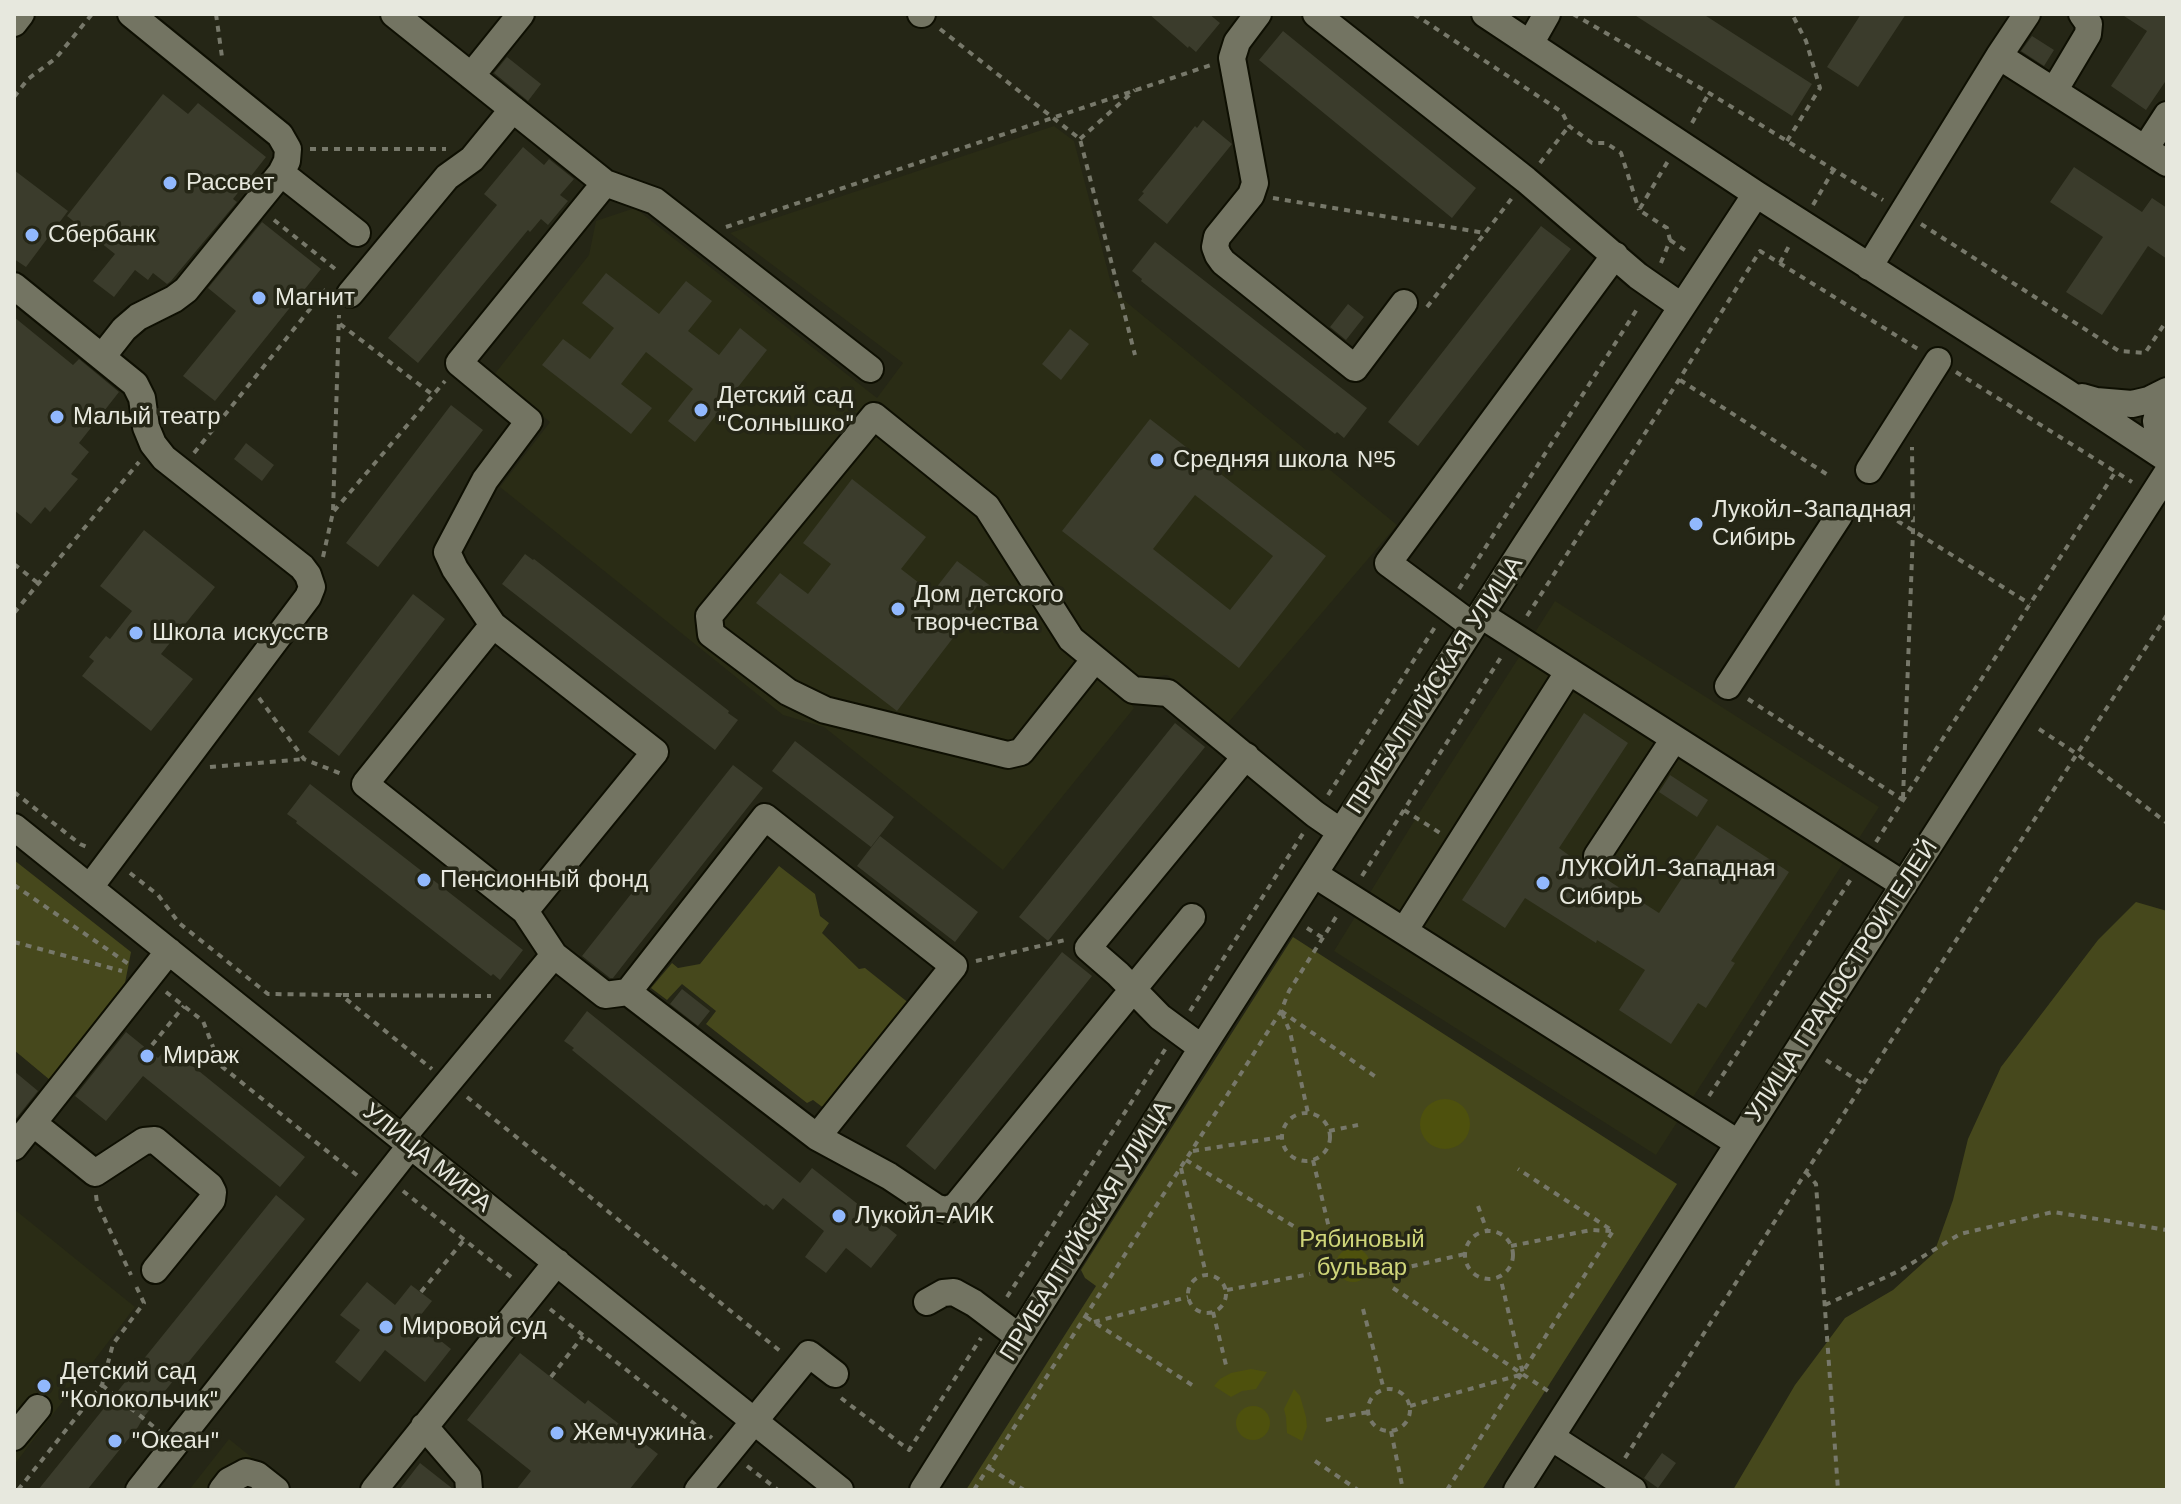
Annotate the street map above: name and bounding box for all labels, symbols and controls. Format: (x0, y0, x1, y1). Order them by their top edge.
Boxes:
place label: Рассвет (186, 169, 275, 197)
marker: Рассвет (161, 174, 179, 192)
place label: Сбербанк (48, 221, 156, 249)
marker: Сбербанк (23, 226, 41, 244)
place label: Магнит (275, 284, 355, 312)
marker: Магнит (250, 289, 268, 307)
place label: Детский сад "Солнышко" (717, 382, 854, 438)
marker: Детский сад "Солнышко" (692, 401, 710, 419)
place label: Малый театр (73, 403, 221, 431)
marker: Малый театр (48, 408, 66, 426)
place label: Средняя школа №5 (1173, 446, 1397, 474)
marker: Средняя школа №5 (1148, 451, 1166, 469)
place label: Лукойл-Западная Сибирь (1712, 496, 1912, 552)
marker: Лукойл-Западная Сибирь (1687, 515, 1705, 533)
street label: ПРИБАЛТИЙСКАЯ УЛИЦА (1341, 551, 1529, 819)
place label: Дом детского творчества (914, 581, 1064, 637)
marker: Дом детского творчества (889, 600, 907, 618)
place label: Школа искусств (152, 619, 329, 647)
marker: Школа искусств (127, 624, 145, 642)
street label: УЛИЦА ГРАДОСТРОИТЕЛЕЙ (1740, 834, 1944, 1128)
place label: ЛУКОЙЛ-Западная Сибирь (1559, 855, 1775, 911)
place label: Пенсионный фонд (440, 866, 648, 894)
marker: Пенсионный фонд (415, 871, 433, 889)
marker: ЛУКОЙЛ-Западная Сибирь (1534, 874, 1552, 892)
place label: Мираж (163, 1042, 239, 1070)
marker: Мираж (138, 1047, 156, 1065)
street label: ПРИБАЛТИЙСКАЯ УЛИЦА (994, 1096, 1178, 1366)
street label: УЛИЦА МИРА (357, 1097, 497, 1219)
place label: Лукойл-АИК (855, 1202, 994, 1230)
marker: Лукойл-АИК (830, 1207, 848, 1225)
park label: Рябиновый бульвар (1299, 1226, 1425, 1282)
place label: Мировой суд (402, 1313, 547, 1341)
marker: Мировой суд (377, 1318, 395, 1336)
place label: Детский сад "Колокольчик" (60, 1358, 219, 1414)
marker: Детский сад "Колокольчик" (35, 1377, 53, 1395)
place label: Жемчужина (573, 1419, 706, 1447)
marker: Жемчужина (548, 1424, 566, 1442)
place label: "Океан" (131, 1427, 220, 1455)
marker: "Океан" (106, 1432, 124, 1450)

